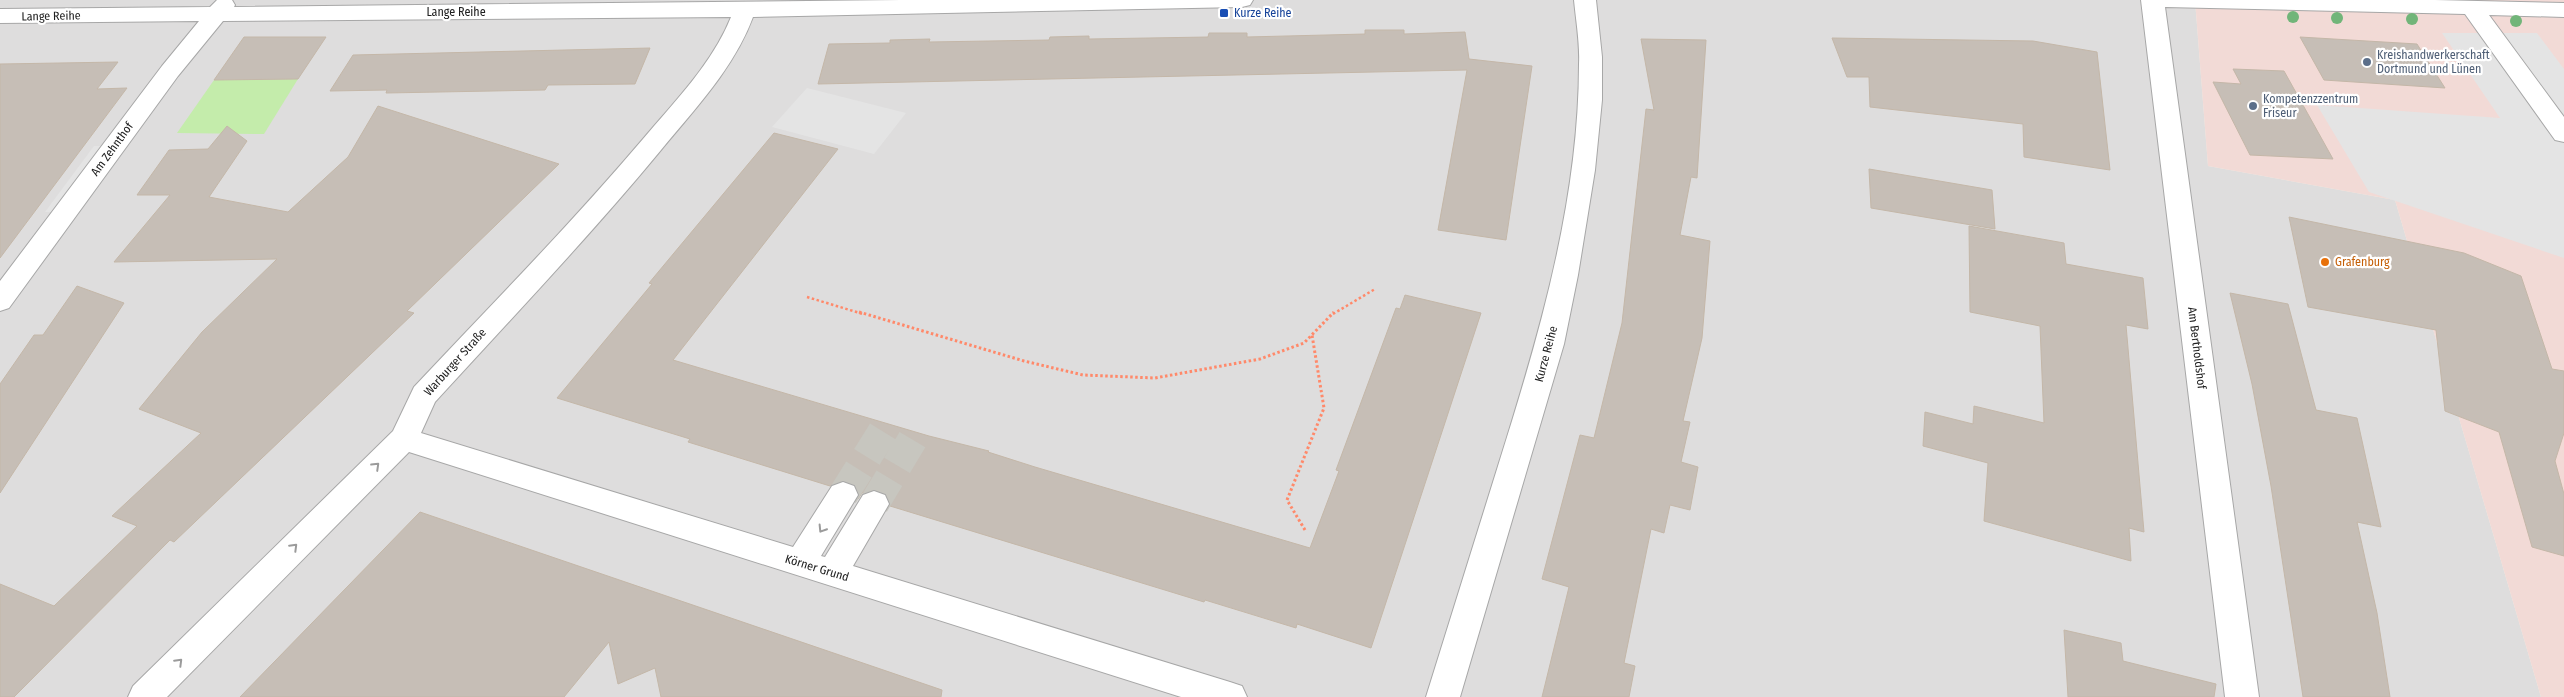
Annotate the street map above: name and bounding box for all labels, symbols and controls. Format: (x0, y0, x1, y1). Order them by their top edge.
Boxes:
street label: Lange Reihe (426, 5, 486, 19)
place label: Kurze Reihe (1234, 6, 1292, 20)
marker: Kurze Reihe (1218, 7, 1230, 19)
street label: Lange Reihe (21, 8, 81, 24)
place label: Kreishandwerkerschaft Dortmund und Lünen (2377, 48, 2490, 76)
marker: Kreishandwerkerschaft Dortmund und Lünen (2361, 56, 2373, 68)
place label: Kompetenzzentrum Friseur (2263, 92, 2358, 120)
marker: Kompetenzzentrum Friseur (2247, 100, 2259, 112)
street label: Am Zehnthof (88, 119, 137, 178)
place label: Grafenburg (2335, 255, 2390, 269)
marker: Grafenburg (2319, 256, 2331, 268)
street label: Am Bertholdshof (2185, 306, 2209, 391)
street label: Kurze Reihe (1532, 324, 1560, 384)
street label: Warburger Straße (421, 325, 489, 399)
one-way arrow (370, 463, 379, 472)
one-way arrow (819, 523, 828, 533)
one-way arrow (288, 544, 297, 553)
street label: Körner Grund (783, 552, 851, 584)
one-way arrow (173, 659, 182, 668)

